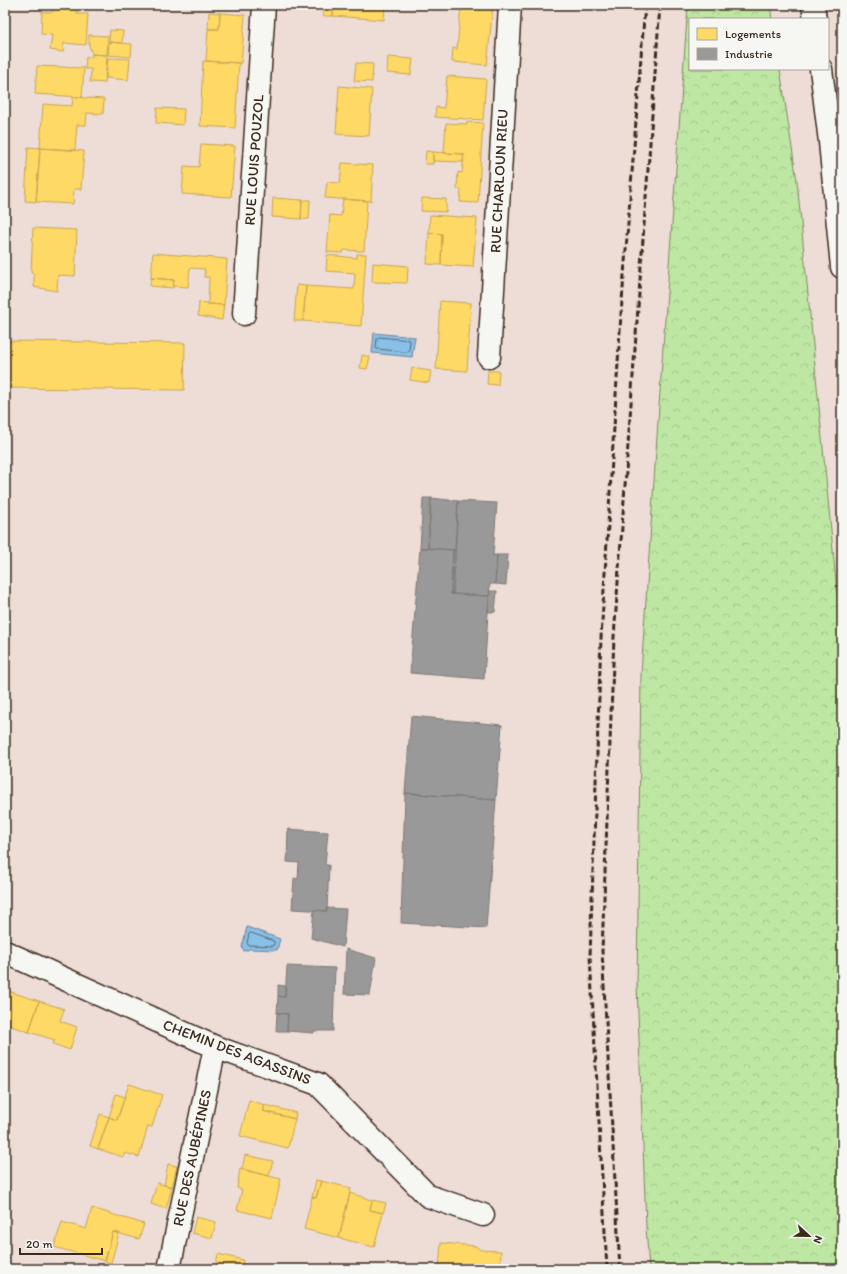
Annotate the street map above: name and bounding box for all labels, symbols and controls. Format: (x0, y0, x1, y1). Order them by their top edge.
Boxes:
legend (689, 18, 829, 70)
text: Logements (725, 27, 781, 41)
text: Industrie (725, 47, 773, 61)
street label: RUE LOUIS POUZOL (240, 94, 268, 226)
street label: RUE CHARLOUN RIEU (486, 109, 512, 253)
street label: CHEMIN DES AGASSINS (160, 1015, 314, 1089)
street label: RUE DES AUBÉPINES (169, 1088, 215, 1228)
north arrow (789, 1216, 829, 1256)
scale bar (20, 1230, 102, 1256)
text: N (810, 1234, 825, 1245)
text: 20 m (26, 1237, 53, 1251)

